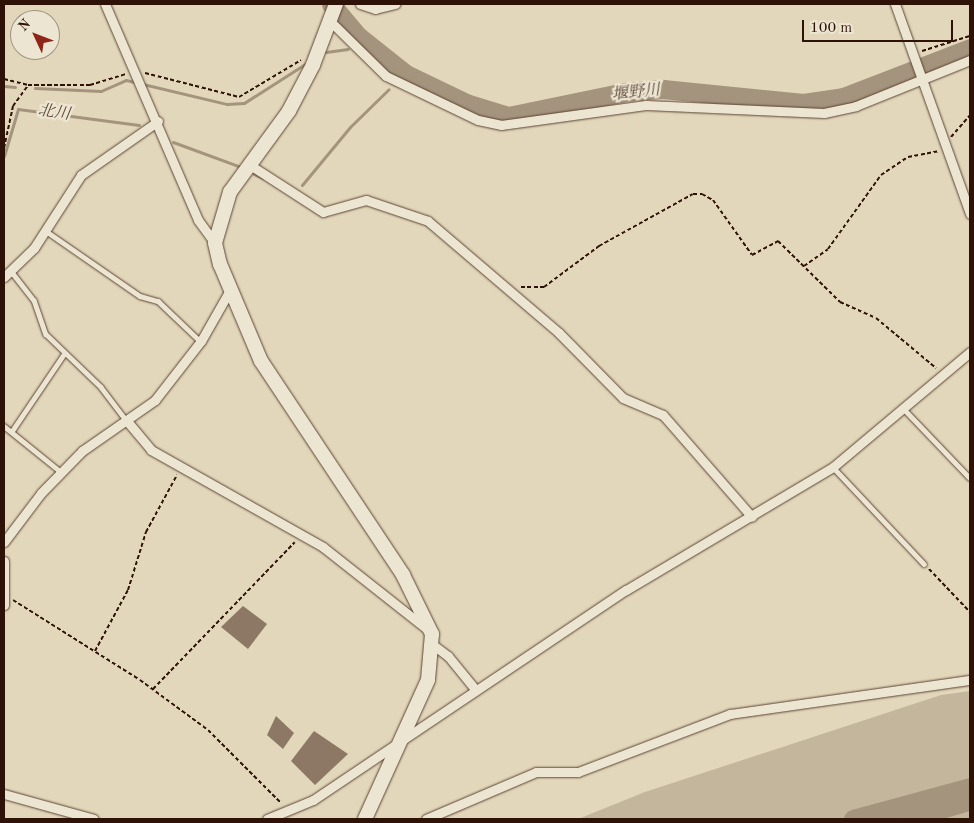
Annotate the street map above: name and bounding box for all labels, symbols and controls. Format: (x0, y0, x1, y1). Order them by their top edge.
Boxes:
north arrow (10, 10, 60, 60)
scale bar (804, 10, 955, 42)
text: N (16, 17, 34, 34)
text: 100 m (810, 21, 852, 36)
water label: 堰野川 (611, 81, 661, 105)
water label: 北川 (37, 101, 71, 125)

